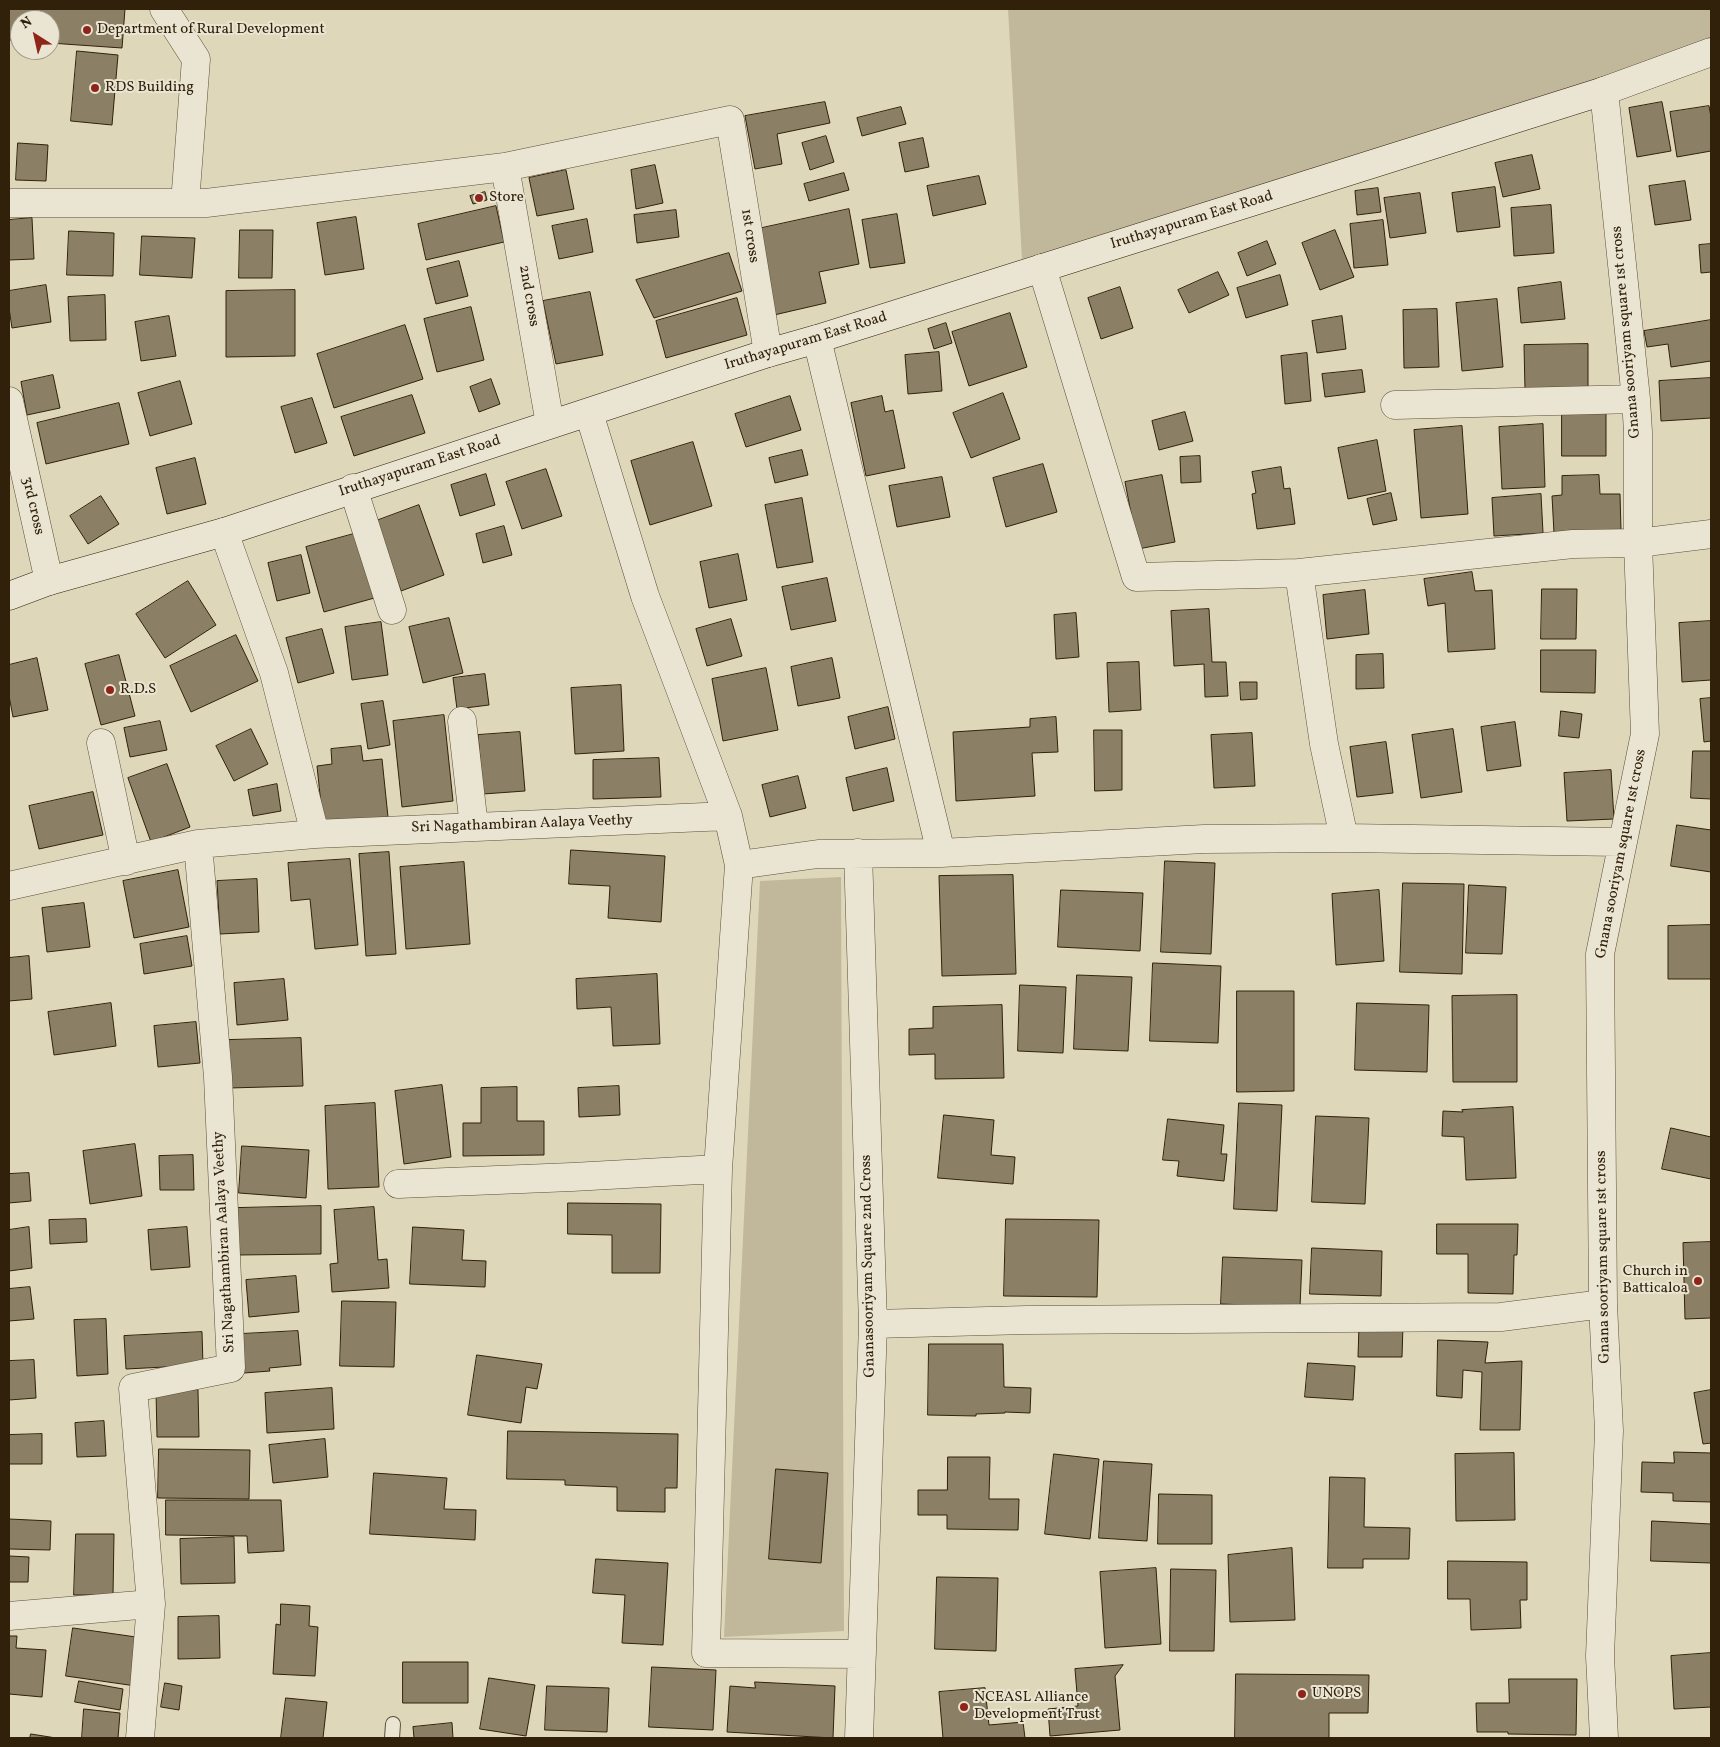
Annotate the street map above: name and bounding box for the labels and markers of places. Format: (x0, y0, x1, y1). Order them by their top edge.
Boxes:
place label: Department of Rural Development (97, 21, 325, 39)
marker: Department of Rural Development (81, 24, 93, 36)
place label: RDS Building (105, 79, 194, 97)
marker: RDS Building (89, 82, 101, 94)
place label: Store (489, 189, 524, 207)
marker: Store (473, 192, 485, 204)
place label: R.D.S (120, 681, 156, 699)
marker: R.D.S (104, 684, 116, 696)
place label: Church in Batticaloa (1622, 1263, 1688, 1298)
marker: Church in Batticaloa (1692, 1275, 1704, 1287)
place label: UNOPS (1312, 1685, 1361, 1703)
marker: UNOPS (1296, 1688, 1308, 1700)
place label: NCEASL Alliance Development Trust (974, 1689, 1100, 1724)
marker: NCEASL Alliance Development Trust (958, 1701, 970, 1713)

